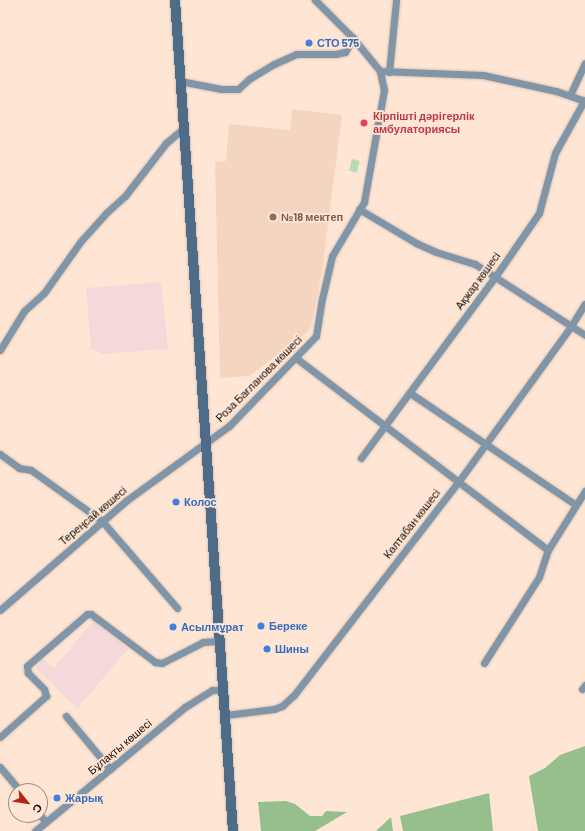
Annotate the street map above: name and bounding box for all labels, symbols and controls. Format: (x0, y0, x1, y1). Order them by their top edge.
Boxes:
place label: СТО 575 (317, 36, 359, 50)
marker: СТО 575 (304, 38, 314, 48)
place label: Кірпішті дәрігерлік амбулаториясы (373, 110, 475, 136)
marker: Кірпішті дәрігерлік амбулаториясы (358, 117, 370, 129)
place label: №18 мектеп (281, 210, 343, 224)
marker: №18 мектеп (268, 212, 278, 222)
street label: Ақжар көшесі (453, 250, 503, 312)
street label: Роза Бағланова көшесі (213, 333, 305, 425)
street label: Тереңсай көшесі (56, 484, 130, 548)
street label: Көлтабан көшесі (381, 487, 443, 561)
place label: Колос (184, 495, 217, 509)
marker: Колос (171, 497, 181, 507)
place label: Береке (269, 619, 307, 633)
place label: Асылмұрат (181, 620, 244, 634)
marker: Береке (256, 621, 266, 631)
marker: Асылмұрат (168, 622, 178, 632)
place label: Шины (275, 642, 309, 656)
marker: Шины (262, 644, 272, 654)
street label: Бұлақты көшесі (85, 717, 155, 777)
north arrow (8, 783, 48, 823)
place label: Жарық (65, 791, 103, 805)
marker: Жарық (52, 793, 62, 803)
text: С (30, 802, 46, 815)

